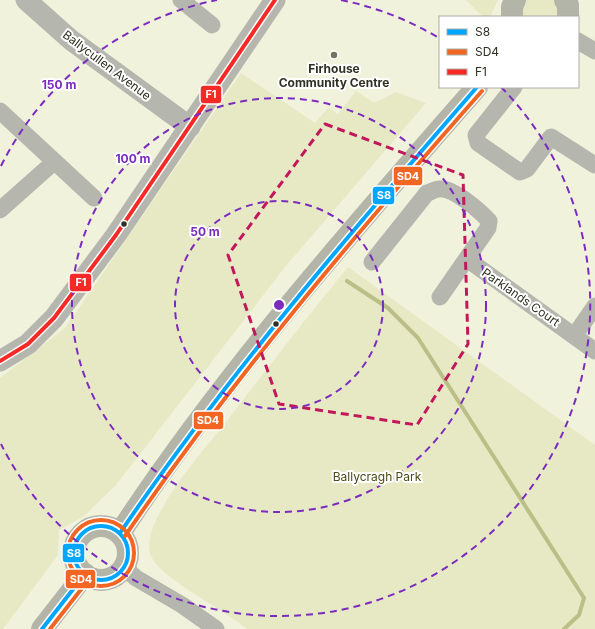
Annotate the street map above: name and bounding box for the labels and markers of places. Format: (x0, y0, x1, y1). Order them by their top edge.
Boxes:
marker: Firhouse Community Centre (329, 50, 339, 60)
place label: Firhouse Community Centre (279, 61, 389, 90)
unlabelled marker (119, 219, 129, 229)
centre of rings (272, 298, 286, 312)
unlabelled marker (271, 319, 281, 329)

